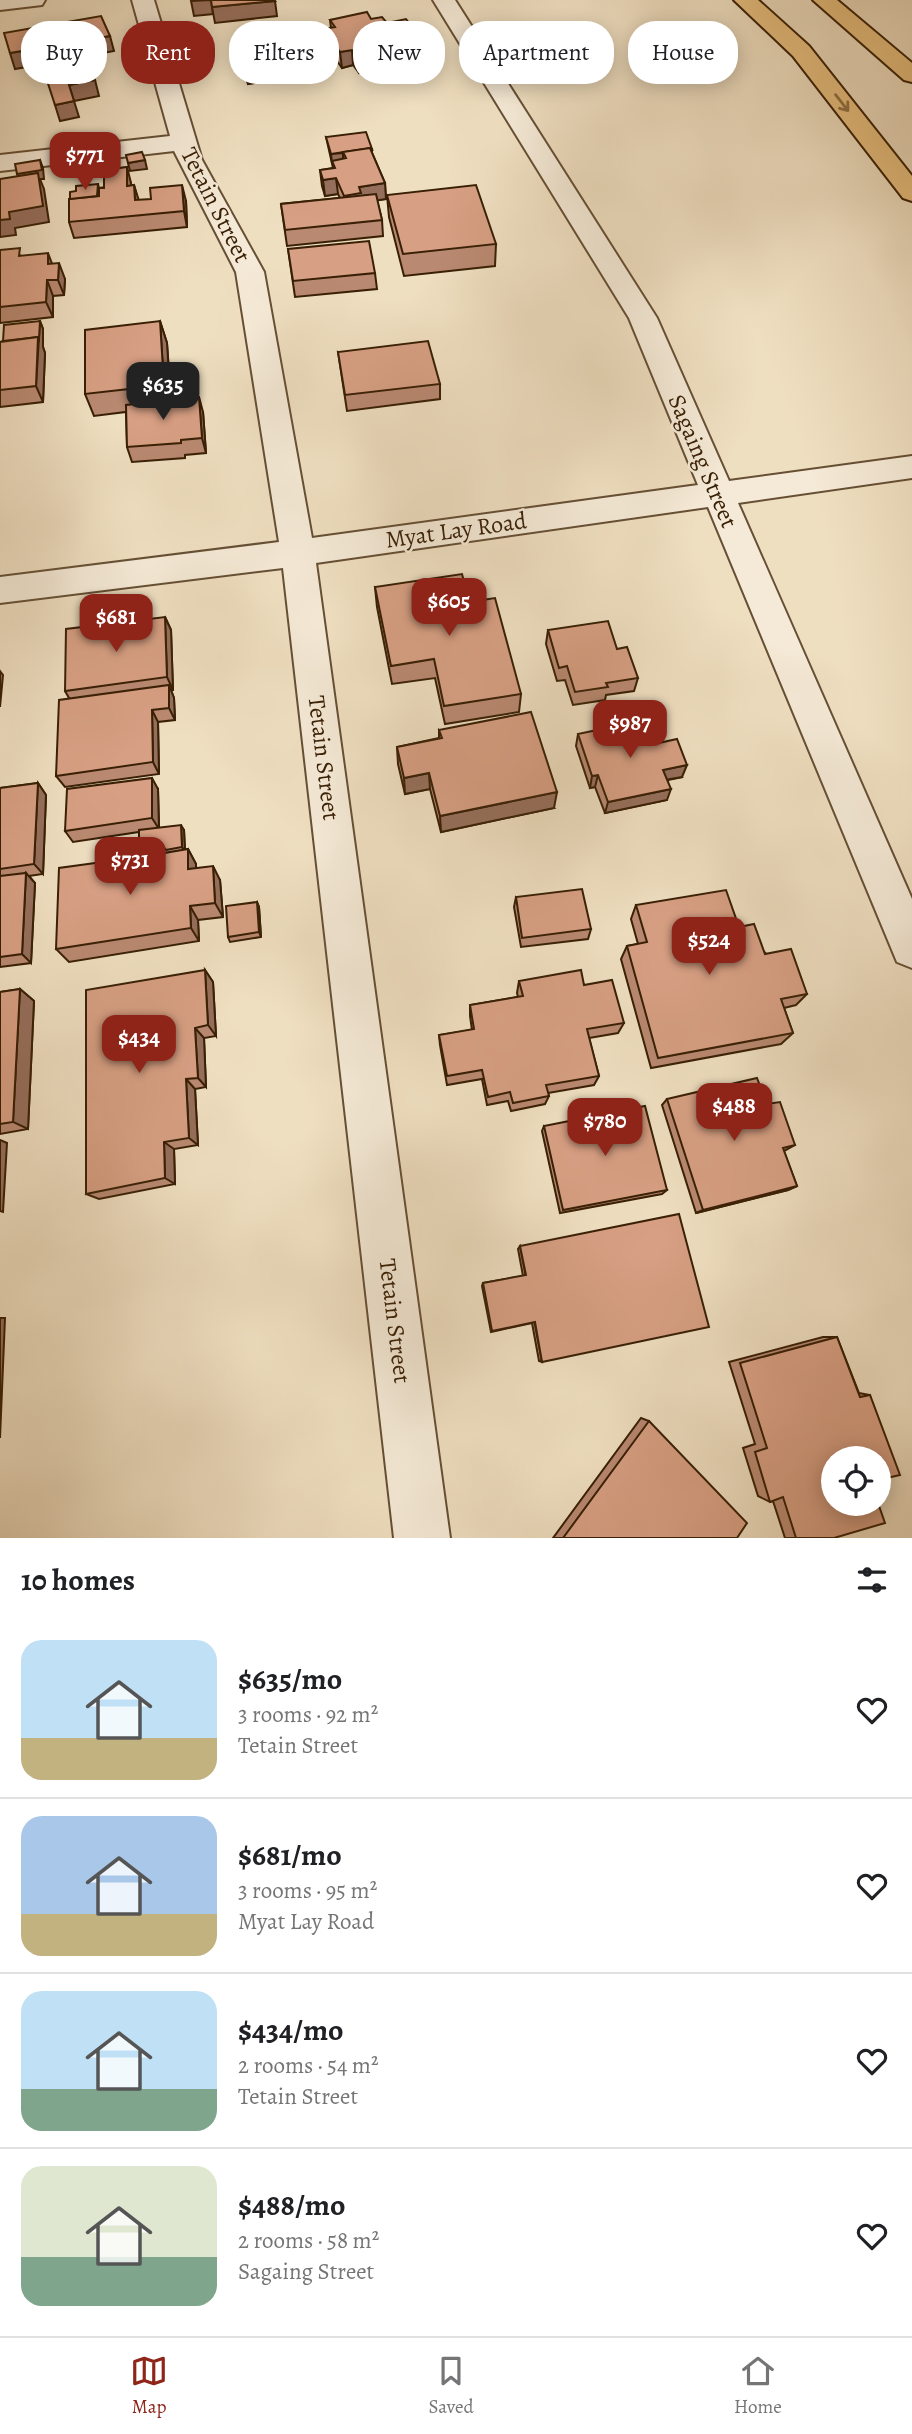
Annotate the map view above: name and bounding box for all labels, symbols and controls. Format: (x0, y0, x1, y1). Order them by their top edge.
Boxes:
chip: Buy (21, 21, 107, 84)
chip: Rent (121, 21, 215, 84)
chip: Filters (229, 21, 339, 84)
chip: New (353, 21, 445, 84)
chip: Apartment (459, 21, 614, 84)
chip: House (628, 21, 738, 84)
one-way arrow (834, 93, 849, 111)
pin: $771 (44, 132, 126, 192)
text: $771 (66, 139, 104, 170)
street label: Tetain Street (173, 142, 259, 268)
pin: $635 (122, 362, 204, 422)
text: $635 (142, 369, 184, 400)
street label: Sagaing Street (661, 389, 746, 533)
street label: Myat Lay Road (383, 504, 529, 556)
pin: $605 (408, 578, 490, 638)
text: $605 (428, 585, 470, 616)
pin: $681 (75, 594, 157, 654)
text: $681 (96, 601, 136, 632)
street label: Tetain Street (300, 694, 348, 822)
pin: $987 (589, 700, 671, 760)
text: $987 (609, 707, 651, 738)
pin: $731 (89, 838, 171, 897)
text: $731 (111, 844, 149, 875)
pin: $524 (668, 918, 750, 977)
text: $524 (688, 924, 730, 955)
pin: $434 (98, 1016, 180, 1075)
text: $434 (118, 1022, 160, 1053)
pin: $488 (693, 1084, 775, 1143)
text: $488 (712, 1090, 756, 1121)
pin: $780 (564, 1098, 646, 1158)
text: $780 (583, 1105, 627, 1136)
street label: Tetain Street (371, 1257, 419, 1385)
map controls (821, 1446, 891, 1516)
button: locate (821, 1446, 891, 1516)
text: 10 homes (21, 1560, 135, 1600)
icon: filters (853, 1561, 891, 1599)
text: $635/mo (238, 1659, 342, 1699)
icon: home (77, 1668, 161, 1752)
icon: heart (853, 1691, 891, 1729)
text: 3 rooms · 92 m² (238, 1699, 378, 1730)
text: Tetain Street (238, 1730, 358, 1761)
text: $681/mo (238, 1835, 342, 1875)
icon: home (77, 1844, 161, 1928)
icon: heart (853, 1867, 891, 1905)
text: 3 rooms · 95 m² (238, 1875, 377, 1906)
text: Myat Lay Road (238, 1906, 374, 1937)
text: $434/mo (238, 2010, 344, 2050)
icon: home (77, 2019, 161, 2103)
icon: heart (853, 2042, 891, 2080)
text: 2 rooms · 54 m² (238, 2050, 379, 2081)
text: Tetain Street (238, 2081, 358, 2112)
text: $488/mo (238, 2185, 345, 2225)
icon: home (77, 2194, 161, 2278)
icon: heart (853, 2217, 891, 2255)
text: 2 rooms · 58 m² (238, 2225, 379, 2256)
text: Sagaing Street (238, 2256, 374, 2287)
tab: Map (130, 2352, 168, 2420)
tab: Saved (429, 2352, 474, 2420)
tab: Home (734, 2352, 782, 2420)

